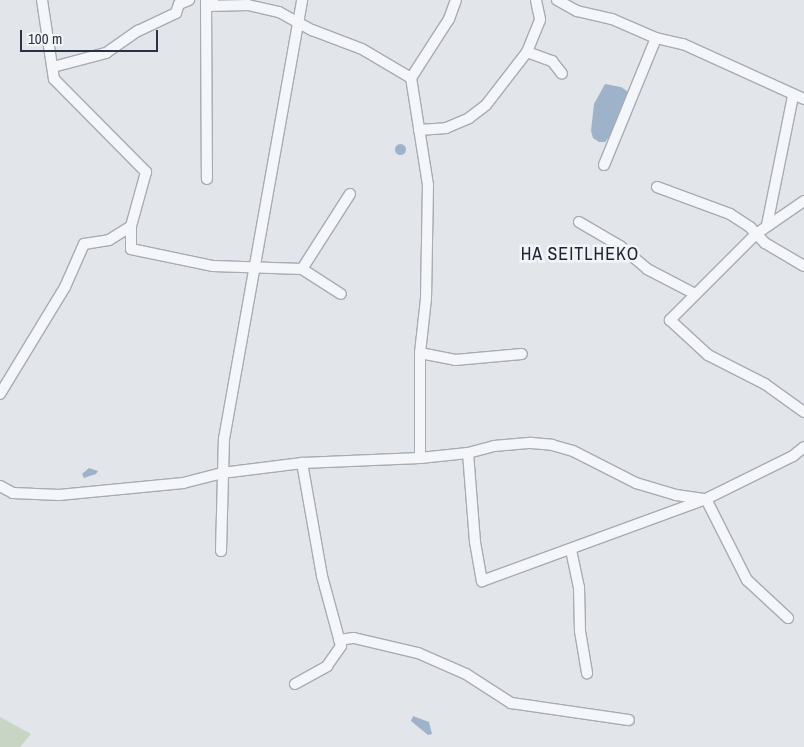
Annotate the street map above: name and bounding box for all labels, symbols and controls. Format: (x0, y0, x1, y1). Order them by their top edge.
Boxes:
scale bar (22, 20, 160, 52)
text: 100 m (28, 28, 62, 49)
district label: HA SEITLHEKO (519, 243, 641, 265)

